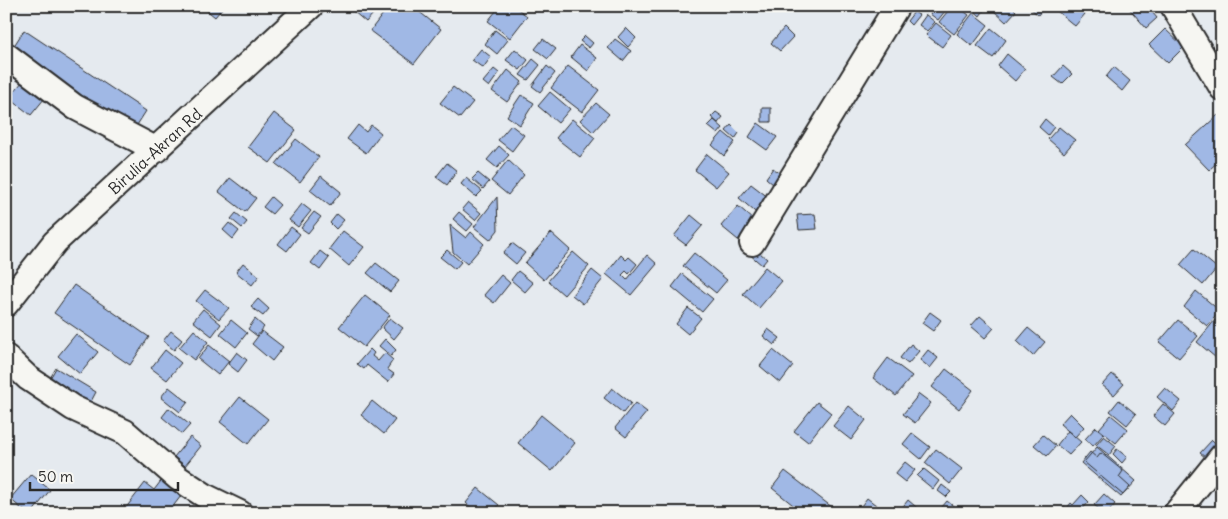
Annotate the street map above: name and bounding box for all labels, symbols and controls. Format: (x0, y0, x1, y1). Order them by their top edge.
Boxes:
street label: Birulia-Akran Rd (104, 104, 206, 198)
scale bar (30, 459, 178, 491)
text: 50 m (38, 467, 73, 486)

